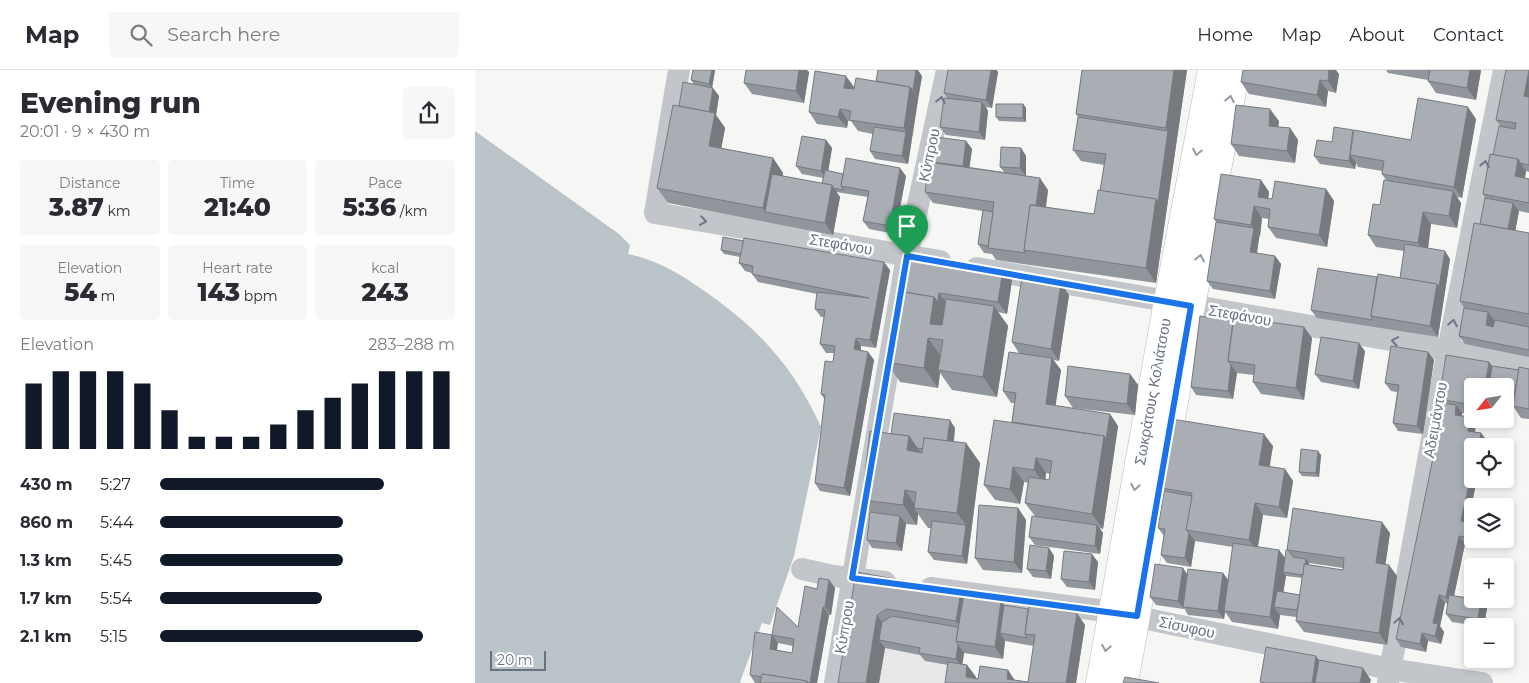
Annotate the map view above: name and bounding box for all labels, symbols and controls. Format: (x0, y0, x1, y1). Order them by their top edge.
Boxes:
search box (109, 12, 459, 57)
text: Map (25, 20, 79, 49)
icon: search (127, 21, 155, 49)
text: Search here (167, 23, 280, 46)
text: Home (1197, 24, 1253, 46)
text: Map (1281, 24, 1321, 46)
text: About (1349, 24, 1405, 46)
text: Contact (1433, 24, 1504, 46)
text: Evening run (20, 86, 201, 120)
button: share (403, 87, 455, 139)
one-way arrow (1225, 94, 1235, 103)
one-way arrow (936, 96, 946, 105)
text: 20:01 · 9 × 430 m (20, 122, 150, 141)
street label: Κύπρου (914, 127, 944, 183)
one-way arrow (1192, 148, 1202, 157)
one-way arrow (1480, 160, 1490, 169)
text: Distance (59, 174, 121, 192)
text: Time (220, 174, 255, 192)
text: Pace (368, 174, 402, 192)
text: 3.87 (49, 192, 104, 222)
text: 21:40 (204, 192, 271, 222)
text: 5:36 (343, 192, 396, 222)
text: km (104, 202, 131, 220)
text: /km (396, 202, 428, 220)
pin (886, 205, 928, 256)
icon: arrive (893, 212, 921, 240)
one-way arrow (700, 215, 708, 226)
street label: Στεφάνου (808, 229, 874, 259)
one-way arrow (1194, 254, 1205, 263)
text: Elevation (57, 259, 122, 277)
text: Heart rate (202, 259, 273, 277)
text: kcal (371, 259, 399, 277)
text: 54 (64, 277, 97, 307)
text: 143 (197, 277, 240, 307)
text: 243 (361, 277, 409, 307)
text: m (97, 287, 115, 305)
text: bpm (240, 287, 278, 305)
street label: Στεφάνου (1207, 300, 1273, 330)
street label: Σωκράτους Κολιάτσου (1129, 317, 1174, 467)
one-way arrow (1448, 319, 1458, 328)
text: Elevation (20, 335, 94, 354)
text: 283–288 m (368, 335, 455, 354)
one-way arrow (1390, 337, 1399, 347)
north arrow (1464, 378, 1514, 428)
map controls (1464, 378, 1514, 668)
street label: Αδειμάντου (1419, 380, 1451, 460)
button: locate (1464, 438, 1514, 488)
text: 430 m (20, 475, 73, 494)
text: 5:27 (100, 475, 131, 494)
one-way arrow (1131, 483, 1141, 491)
button: layers (1464, 498, 1514, 548)
text: 860 m (20, 513, 73, 532)
text: 5:44 (100, 513, 134, 532)
text: 1.3 km (20, 551, 72, 570)
text: 5:45 (100, 551, 132, 570)
button: + (1464, 558, 1514, 608)
text: 1.7 km (20, 589, 72, 608)
text: 5:54 (100, 589, 132, 608)
street label: Κύπρου (830, 599, 858, 655)
street label: Σίσυφου (1157, 612, 1217, 642)
one-way arrow (1393, 617, 1403, 625)
button: − (1464, 618, 1514, 668)
text: 2.1 km (20, 627, 72, 646)
text: 5:15 (100, 627, 127, 646)
one-way arrow (1102, 643, 1112, 652)
scale bar (490, 648, 546, 671)
text: 20 m (497, 651, 533, 669)

